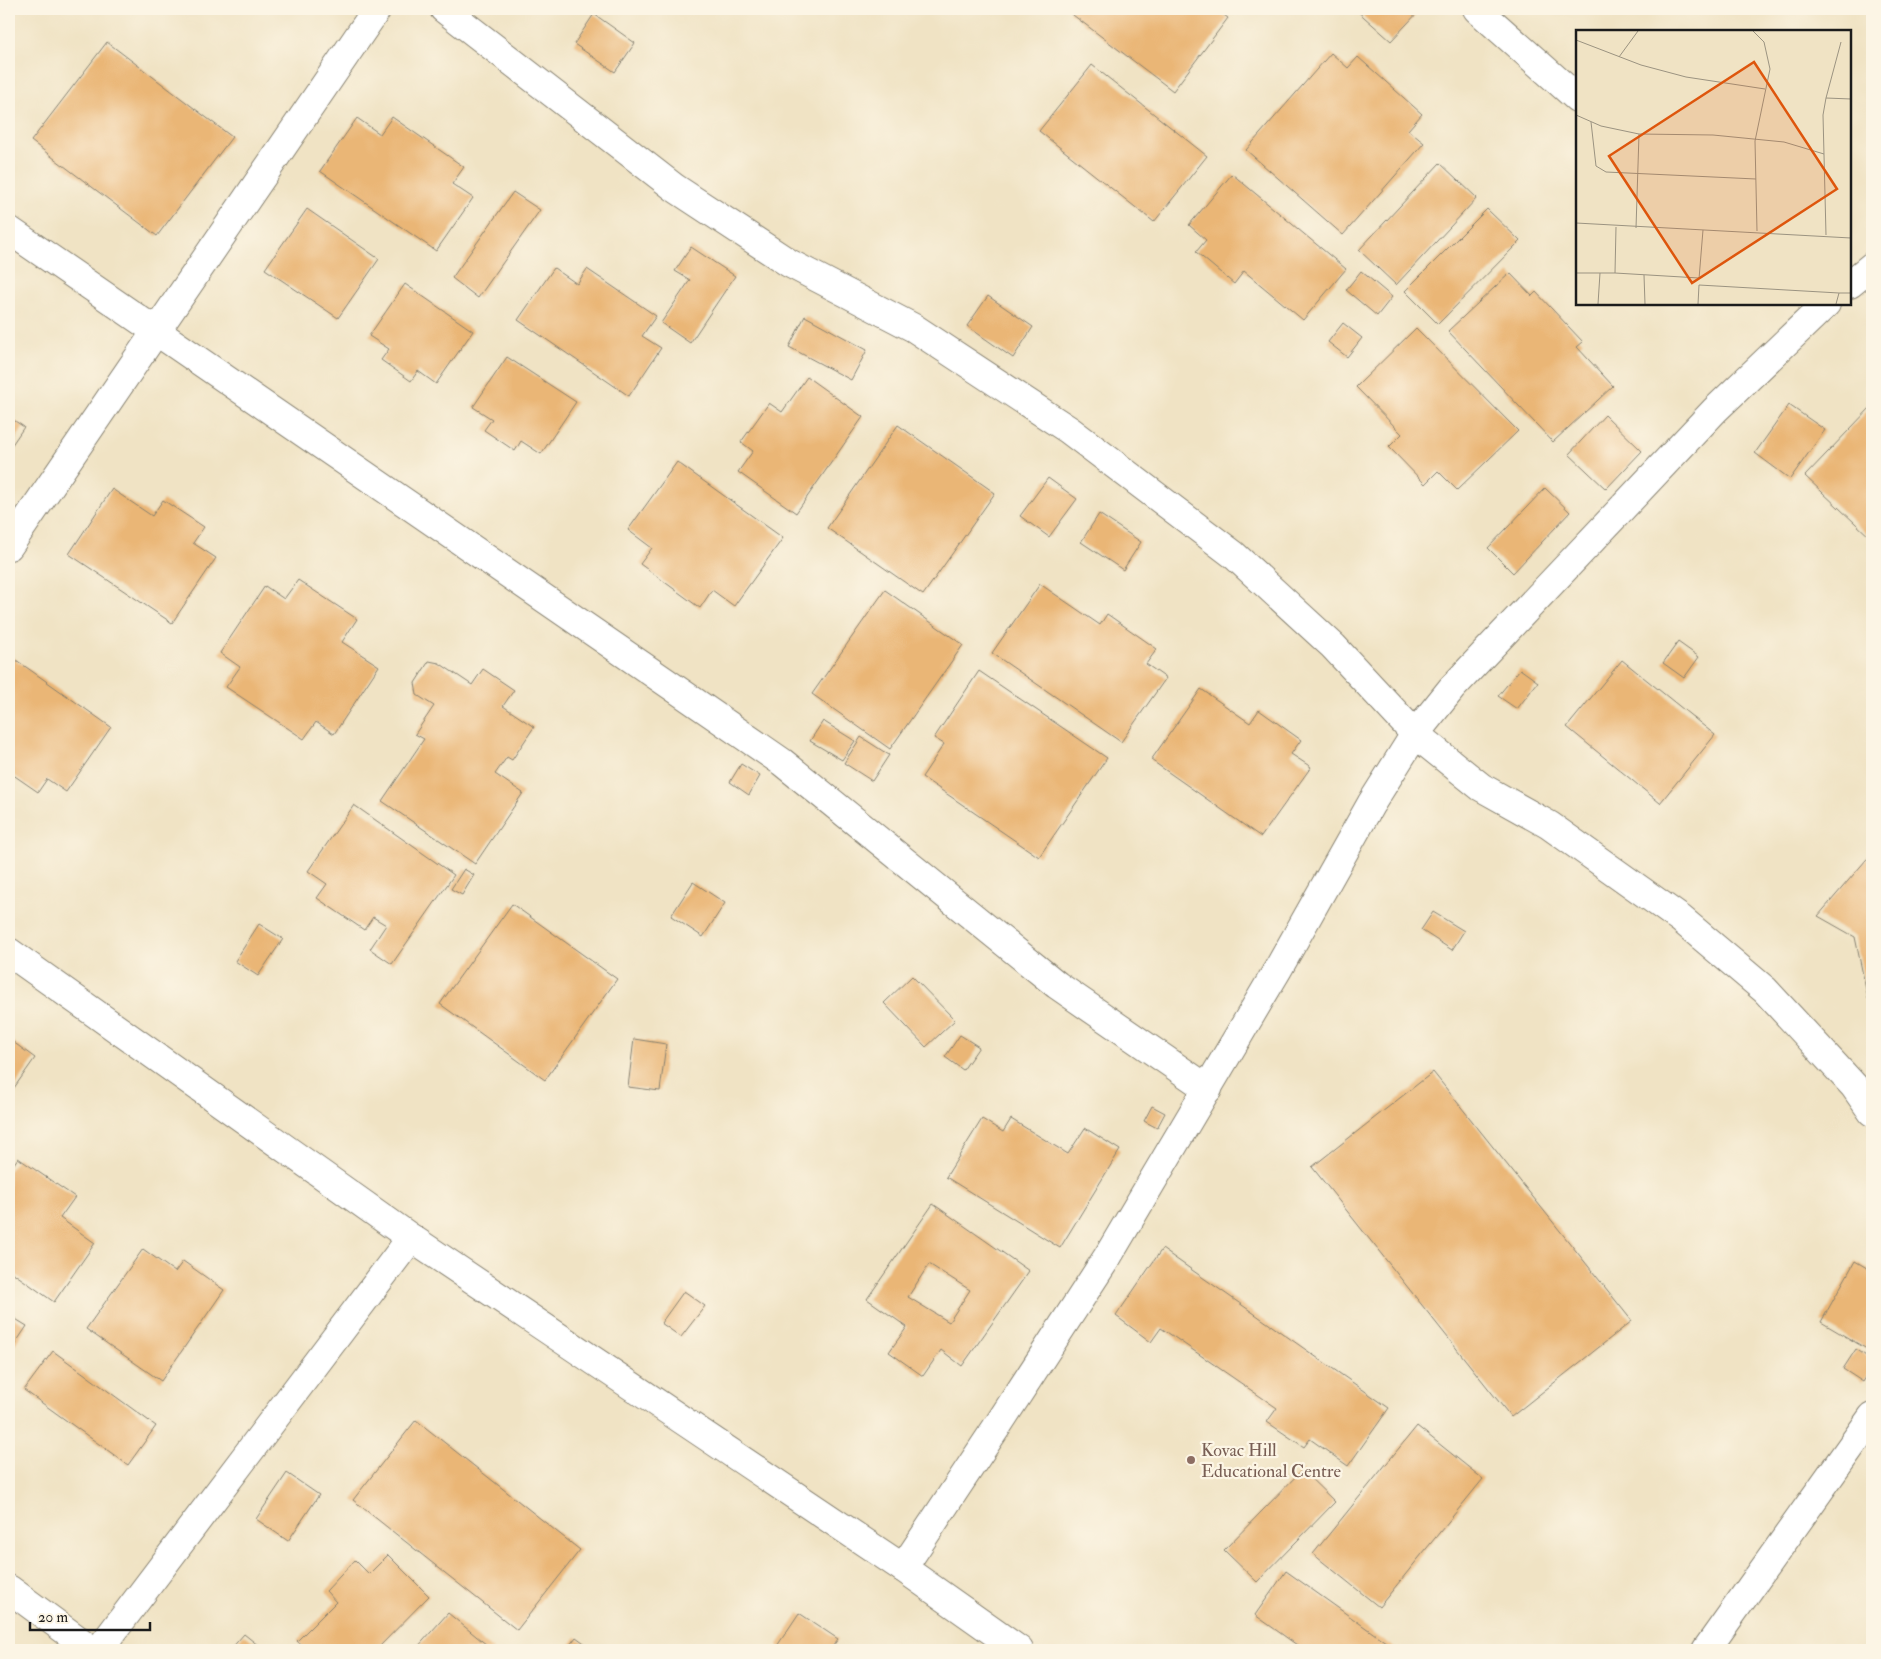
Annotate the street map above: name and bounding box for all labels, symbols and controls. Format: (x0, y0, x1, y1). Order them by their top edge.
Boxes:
inset map (1576, 30, 1851, 305)
place label: Kovac Hill Educational Centre (1201, 1439, 1341, 1483)
marker: Kovac Hill Educational Centre (1185, 1454, 1197, 1466)
scale bar (30, 1599, 150, 1631)
text: 20 m (38, 1608, 68, 1627)

